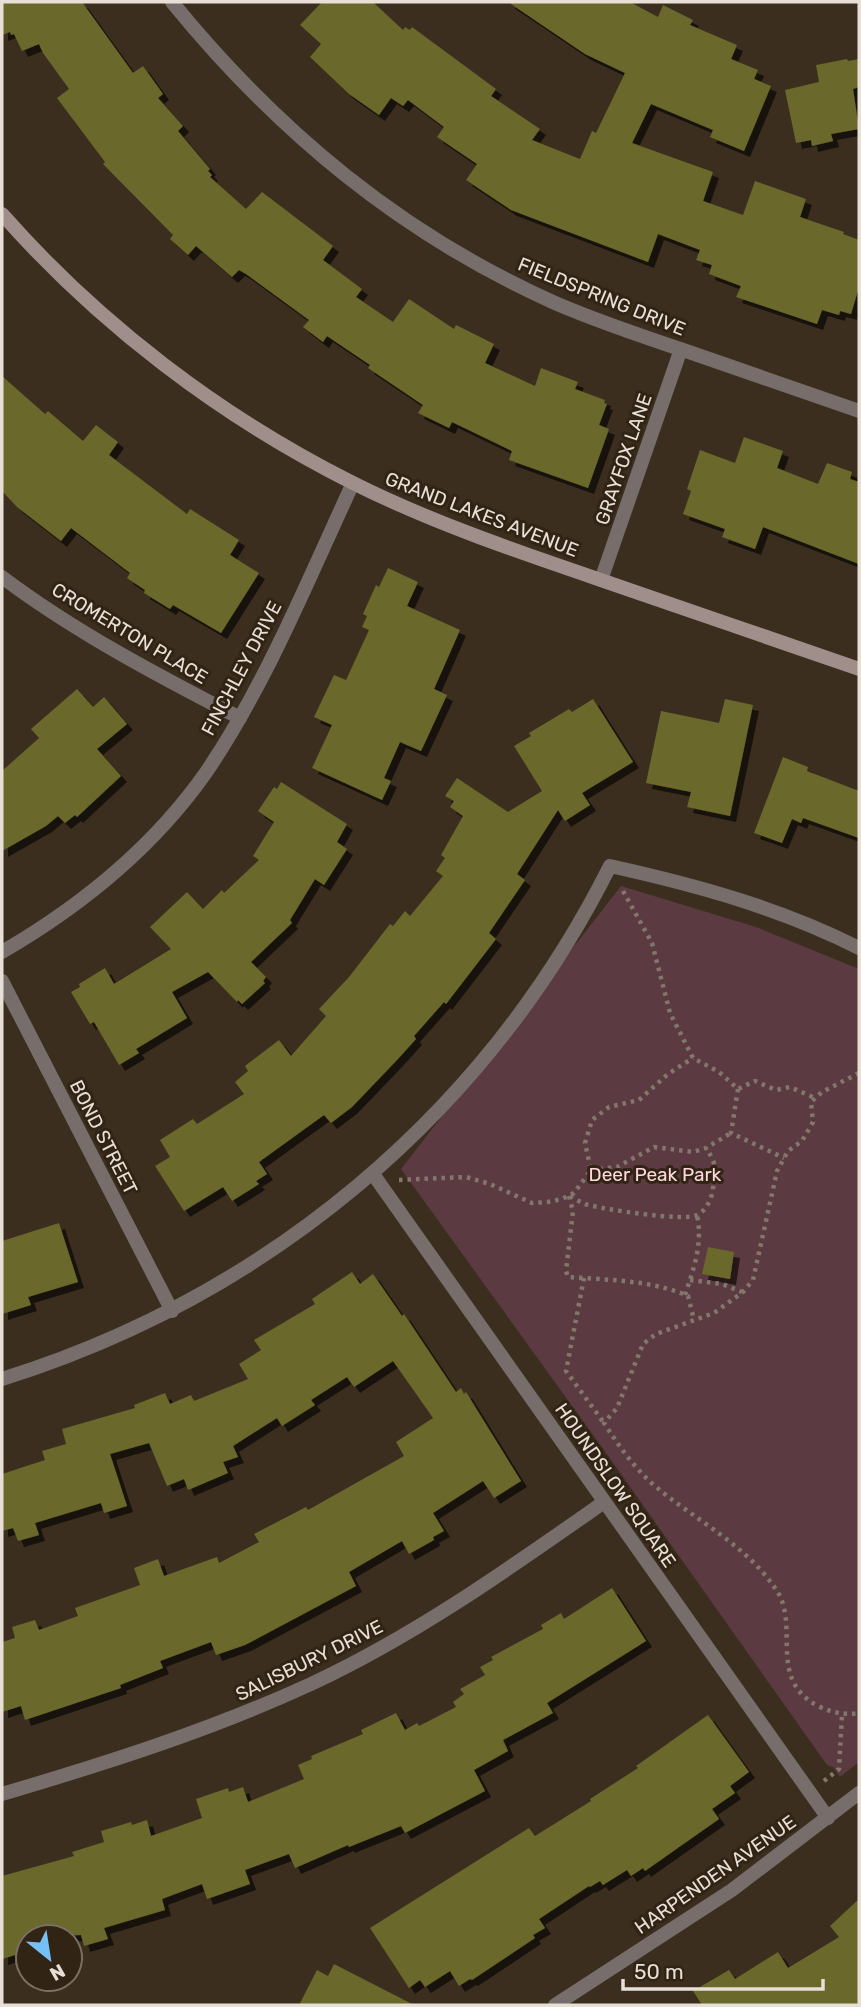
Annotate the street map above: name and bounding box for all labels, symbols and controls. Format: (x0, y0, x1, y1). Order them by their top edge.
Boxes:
street label: FIELDSPRING DRIVE (515, 252, 689, 341)
street label: GRAYFOX LANE (590, 391, 657, 528)
street label: GRAND LAKES AVENUE (382, 467, 582, 562)
street label: CROMERTON PLACE (48, 578, 212, 689)
street label: FINCHLEY DRIVE (196, 597, 287, 739)
street label: BOND STREET (65, 1076, 142, 1198)
park label: Deer Peak Park (589, 1163, 722, 1186)
street label: HOUNDSLOW SQUARE (550, 1399, 681, 1572)
street label: SALISBURY DRIVE (232, 1615, 387, 1706)
street label: HARPENDEN AVENUE (630, 1810, 800, 1939)
north arrow (14, 1923, 84, 1993)
scale bar (623, 1948, 822, 1992)
text: N (46, 1959, 69, 1986)
text: 50 m (634, 1959, 684, 1984)

